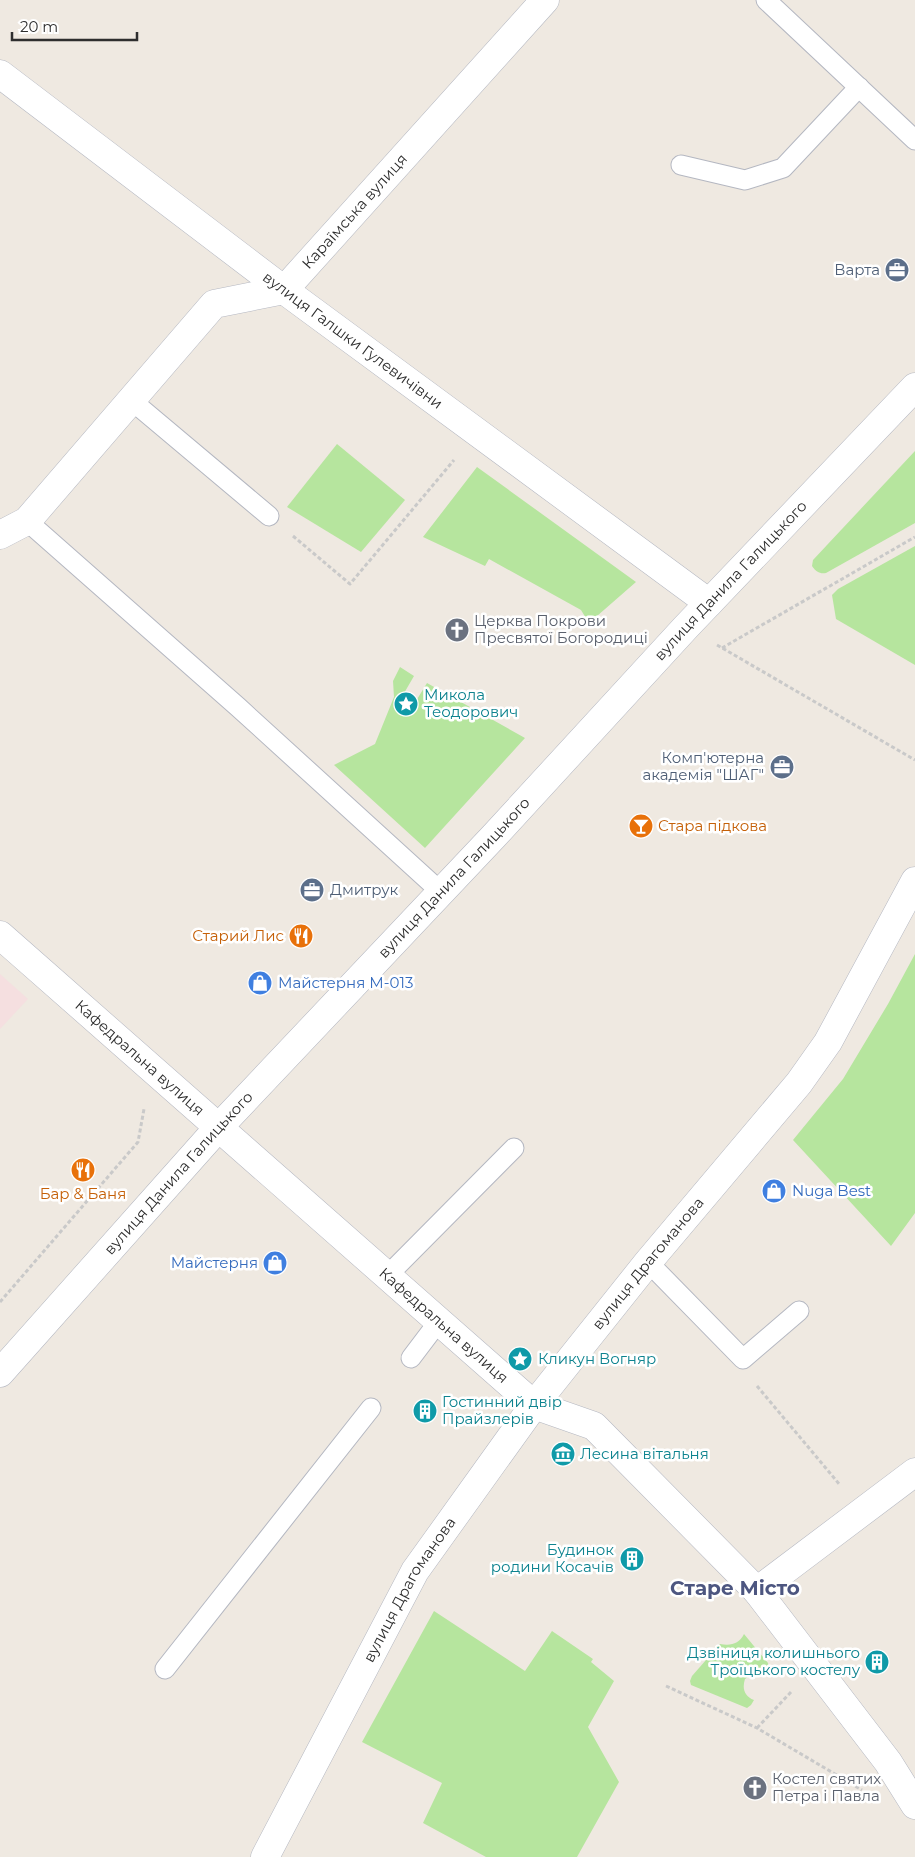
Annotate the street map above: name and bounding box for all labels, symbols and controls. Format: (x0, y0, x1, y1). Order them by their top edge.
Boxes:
scale bar (12, 10, 138, 42)
text: 20 m (20, 17, 58, 36)
street label: Караїмська вулиця (298, 150, 411, 273)
office icon: Варта (884, 257, 910, 283)
place label: Варта (834, 260, 880, 279)
street label: вулиця Галшки Гулевичівни (259, 267, 447, 413)
street label: вулиця Данила Галицького (650, 496, 811, 664)
place label: Церква Покрови Пресвятої Богородиці (474, 611, 648, 647)
church icon: Церква Покрови Пресвятої Богородиці (444, 617, 470, 643)
place label: Микола Теодорович (424, 685, 518, 721)
place icon: Микола Теодорович (393, 691, 419, 717)
place label: Комп'ютерна академія "ШАГ" (643, 748, 764, 784)
office icon: Комп'ютерна академія "ШАГ" (769, 754, 795, 780)
street label: вулиця Данила Галицького (374, 793, 534, 962)
bar icon: Стара підкова (628, 813, 654, 839)
place label: Стара підкова (658, 816, 767, 835)
office icon: Дмитрук (299, 877, 325, 903)
place label: Дмитрук (330, 880, 399, 899)
restaurant icon: Старий Лис (288, 923, 314, 949)
place label: Старий Лис (192, 926, 284, 945)
shop icon: Майстерня М-013 (247, 970, 273, 996)
place label: Майстерня М-013 (278, 973, 413, 992)
street label: Кафедральна вулиця (71, 996, 208, 1119)
street label: вулиця Данила Галицького (100, 1087, 257, 1258)
restaurant icon: Бар & Баня (70, 1157, 96, 1183)
shop icon: Nuga Best (761, 1178, 787, 1204)
place label: Nuga Best (792, 1181, 871, 1200)
place label: Бар & Баня (40, 1184, 126, 1203)
street label: вулиця Драгоманова (588, 1193, 708, 1333)
shop icon: Майстерня (262, 1250, 288, 1276)
place label: Майстерня (171, 1253, 258, 1272)
street label: Кафедральна вулиця (375, 1263, 512, 1387)
place icon: Кликун Вогняр (507, 1346, 533, 1372)
place label: Кликун Вогняр (538, 1349, 656, 1368)
place label: Гостинний двір Прайзлерів (442, 1392, 562, 1428)
building icon: Гостинний двір Прайзлерів (412, 1398, 438, 1424)
museum icon: Лесина вітальня (550, 1441, 576, 1467)
place label: Лесина вітальня (580, 1444, 709, 1463)
street label: вулиця Драгоманова (359, 1513, 460, 1665)
place label: Будинок родини Косачів (491, 1540, 614, 1576)
building icon: Будинок родини Косачів (619, 1546, 645, 1572)
district label: Старе Місто (670, 1576, 800, 1600)
place label: Дзвіниця колишнього Троїцького костелу (687, 1643, 861, 1679)
building icon: Дзвіниця колишнього Троїцького костелу (864, 1649, 890, 1675)
place label: Костел святих Петра і Павла (772, 1769, 881, 1805)
church icon: Костел святих Петра і Павла (742, 1775, 768, 1801)

